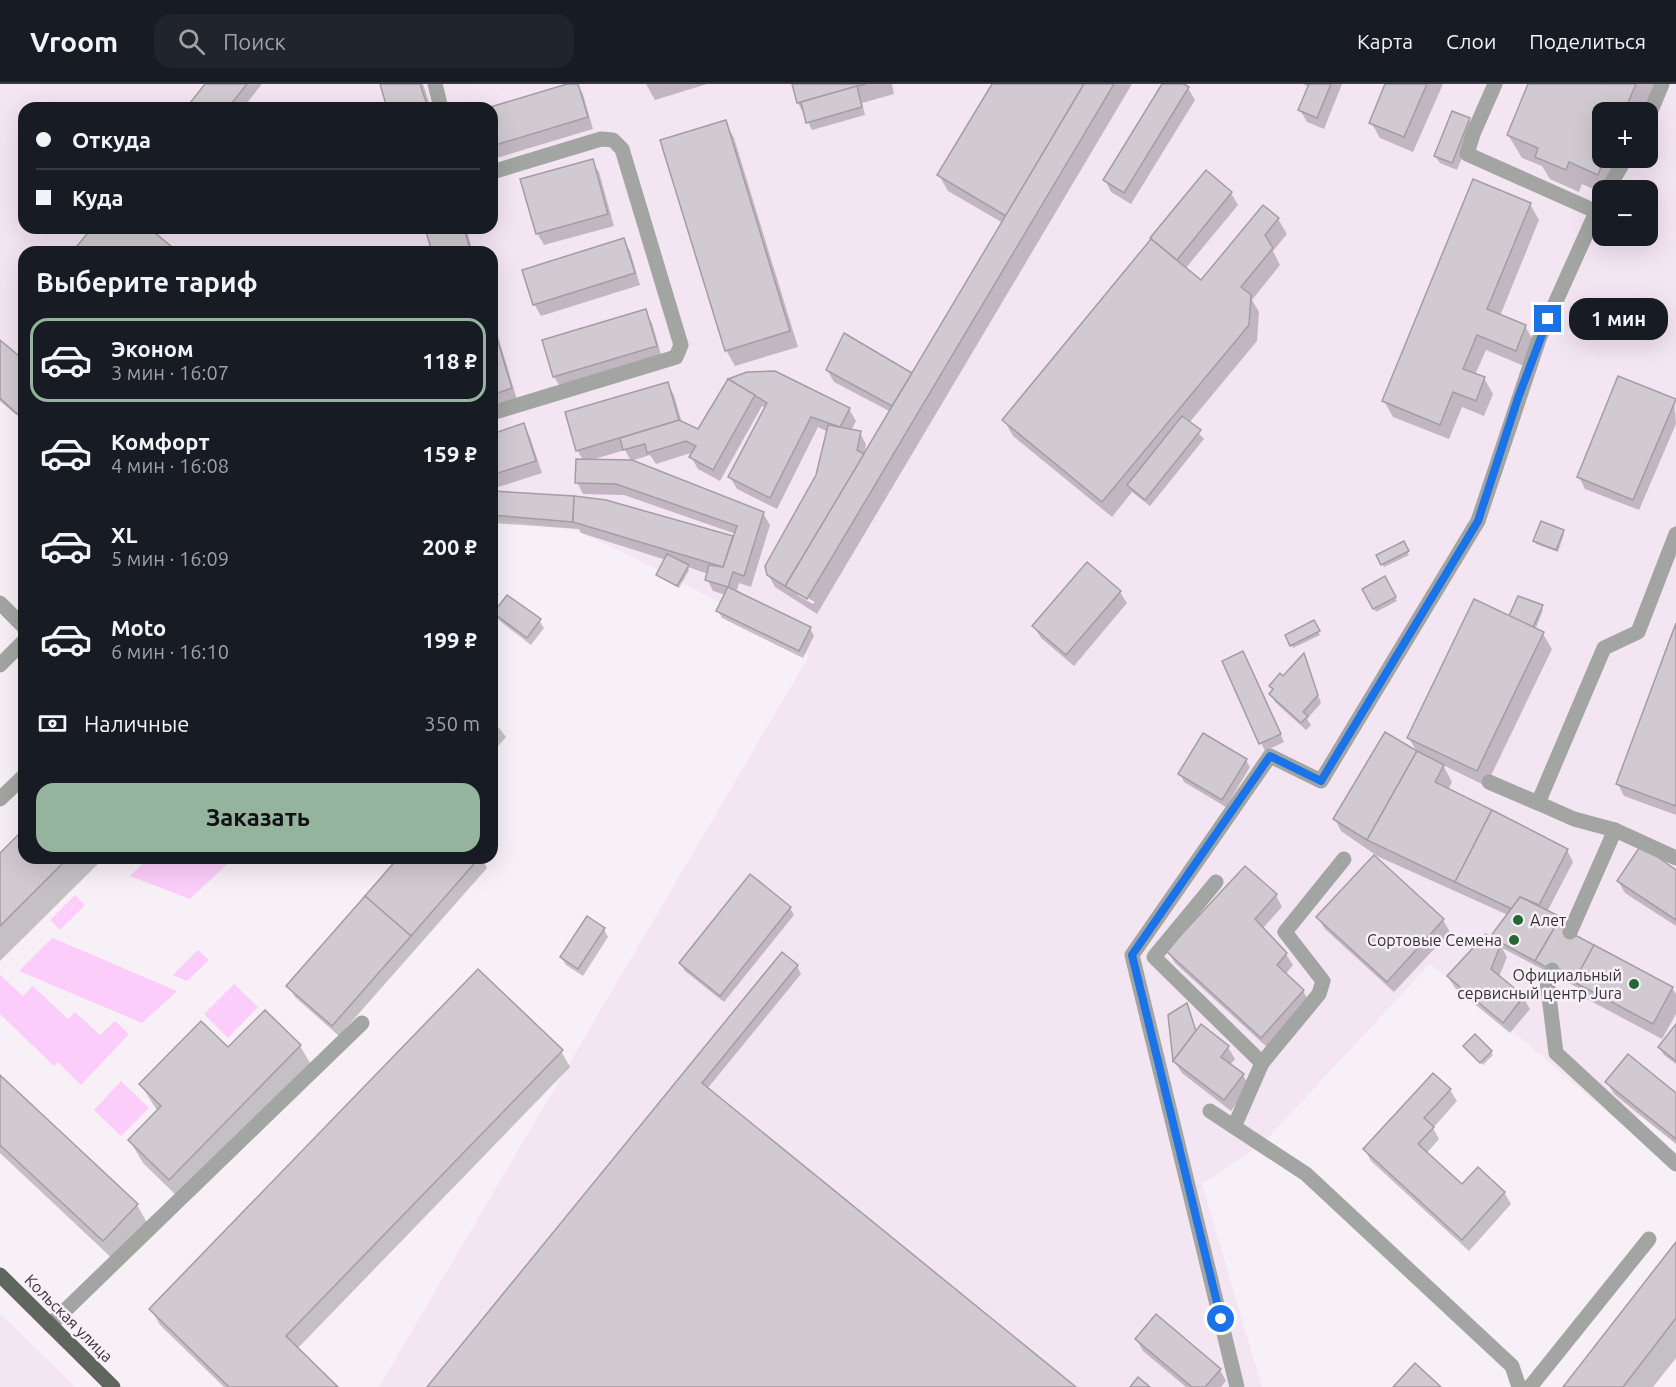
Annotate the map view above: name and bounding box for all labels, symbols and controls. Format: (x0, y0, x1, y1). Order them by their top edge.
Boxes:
search box (154, 14, 574, 68)
icon: search (175, 25, 208, 58)
text: Vroom (30, 26, 118, 57)
text: Поиск (223, 29, 286, 54)
text: Карта (1357, 29, 1413, 53)
text: Слои (1446, 29, 1496, 53)
text: Поделиться (1529, 29, 1646, 53)
map controls (1592, 102, 1658, 246)
button: + (1592, 102, 1658, 168)
text: Откуда (72, 127, 151, 152)
button: − (1592, 180, 1658, 246)
text: Куда (72, 185, 123, 210)
text: Выберите тариф (36, 267, 258, 297)
callout: 1 мин (1569, 298, 1668, 340)
route end (1534, 305, 1561, 332)
text: 1 мин (1591, 307, 1646, 330)
icon: car (39, 333, 93, 387)
text: Эконом (111, 336, 193, 361)
text: 118 ₽ (422, 348, 477, 373)
text: 3 мин · 16:07 (111, 361, 229, 384)
icon: car (39, 426, 93, 480)
text: Комфорт (111, 429, 210, 454)
text: 159 ₽ (422, 441, 477, 466)
text: 4 мин · 16:08 (111, 454, 229, 477)
icon: car (39, 519, 93, 573)
text: XL (111, 522, 138, 547)
text: 200 ₽ (422, 534, 477, 559)
text: 5 мин · 16:09 (111, 547, 229, 570)
icon: car (39, 612, 93, 666)
text: Moto (111, 615, 166, 640)
text: 199 ₽ (422, 627, 477, 652)
text: 6 мин · 16:10 (111, 640, 229, 663)
icon: cash (36, 707, 69, 740)
text: Наличные (84, 711, 189, 736)
text: 350 m (424, 712, 480, 735)
button: Заказать (36, 783, 480, 852)
place label: Алет (1530, 911, 1566, 929)
marker: Алет (1511, 913, 1525, 927)
place label: Сортовые Семена (1367, 931, 1502, 949)
marker: Сортовые Семена (1507, 933, 1521, 947)
place label: Официальный сервисный центр Jura (1457, 966, 1622, 1002)
marker: Официальный сервисный центр Jura (1627, 977, 1641, 991)
street label: Кольская улица (21, 1270, 117, 1366)
route start (1207, 1305, 1234, 1332)

